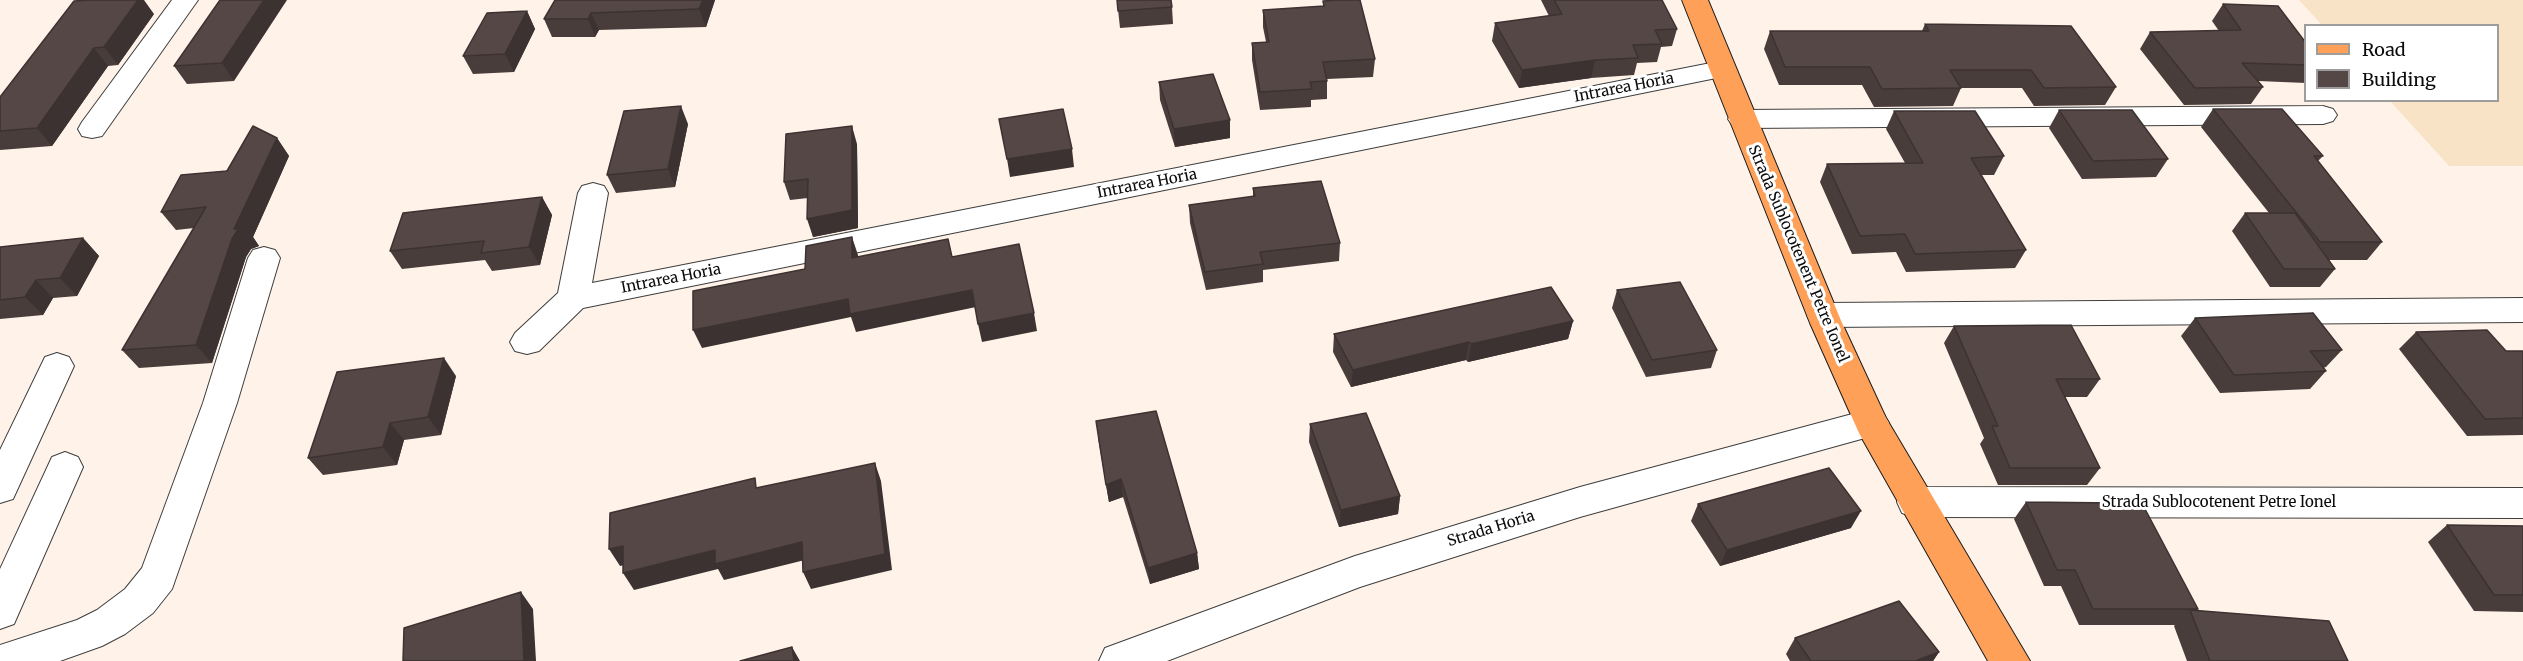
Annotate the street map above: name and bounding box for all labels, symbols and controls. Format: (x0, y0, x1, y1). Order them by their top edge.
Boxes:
legend (2304, 24, 2499, 102)
text: Road (2362, 38, 2406, 61)
text: Building (2362, 68, 2436, 91)
street label: Intrarea Horia (1572, 69, 1676, 107)
street label: Strada Sublocotenent Petre Ionel (1744, 143, 1852, 365)
street label: Intrarea Horia (1095, 165, 1199, 203)
street label: Intrarea Horia (619, 260, 723, 298)
street label: Strada Sublocotenent Petre Ionel (2102, 494, 2336, 512)
street label: Strada Horia (1445, 507, 1537, 551)

